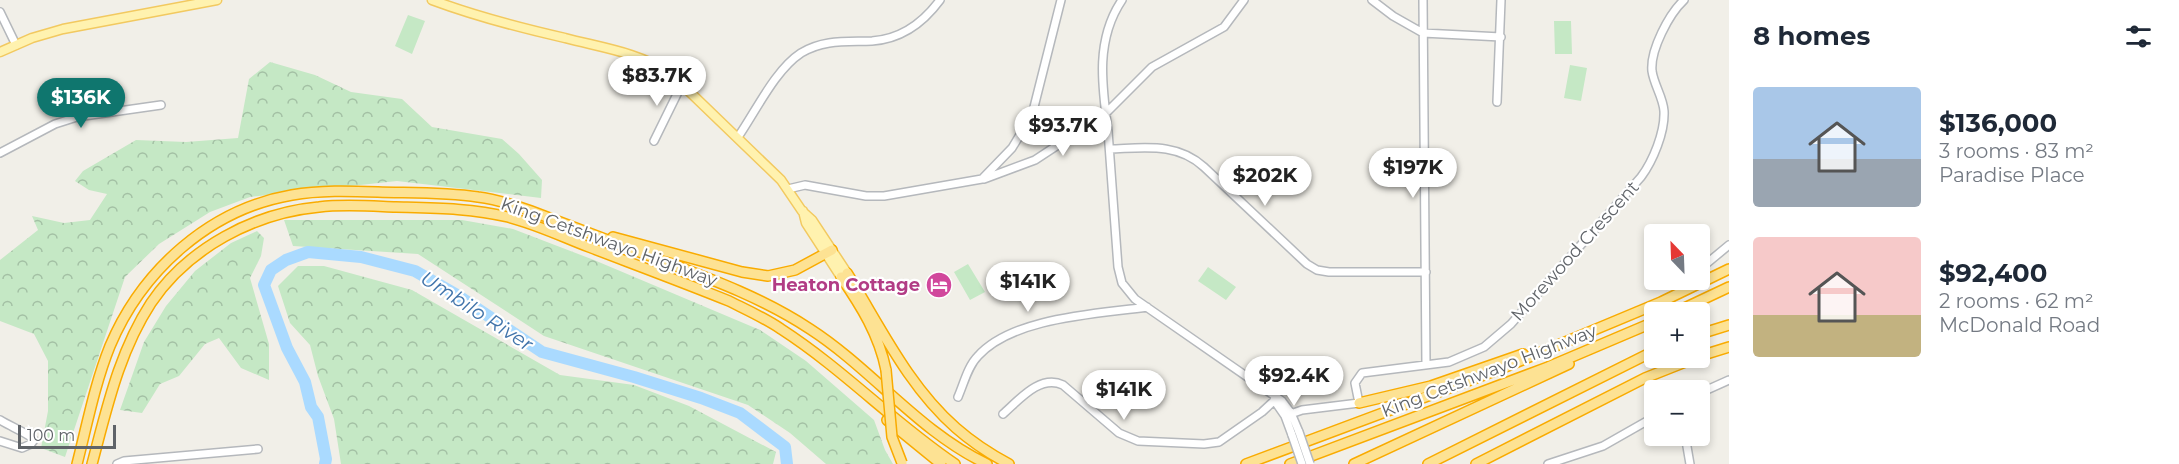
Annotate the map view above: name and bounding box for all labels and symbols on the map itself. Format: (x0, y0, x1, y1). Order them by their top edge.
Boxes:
pin: $83.7K (608, 56, 706, 107)
pin: $136K (39, 78, 123, 129)
pin: $93.7K (1014, 106, 1112, 157)
pin: $197K (1371, 148, 1455, 199)
pin: $202K (1223, 156, 1307, 207)
street label: Morewood Crescent (1506, 176, 1644, 326)
street label: King Cetshwayo Highway (498, 193, 720, 292)
north arrow (1644, 224, 1710, 290)
pin: $141K (986, 262, 1070, 313)
water label: Umbilo River (416, 266, 539, 357)
hotel icon: Heaton Cottage (924, 270, 954, 300)
place label: Heaton Cottage (772, 274, 920, 296)
street label: King Cetshwayo Highway (1378, 320, 1600, 422)
pin: $92.4K (1245, 356, 1343, 407)
pin: $141K (1082, 370, 1166, 421)
scale bar (18, 422, 116, 450)

